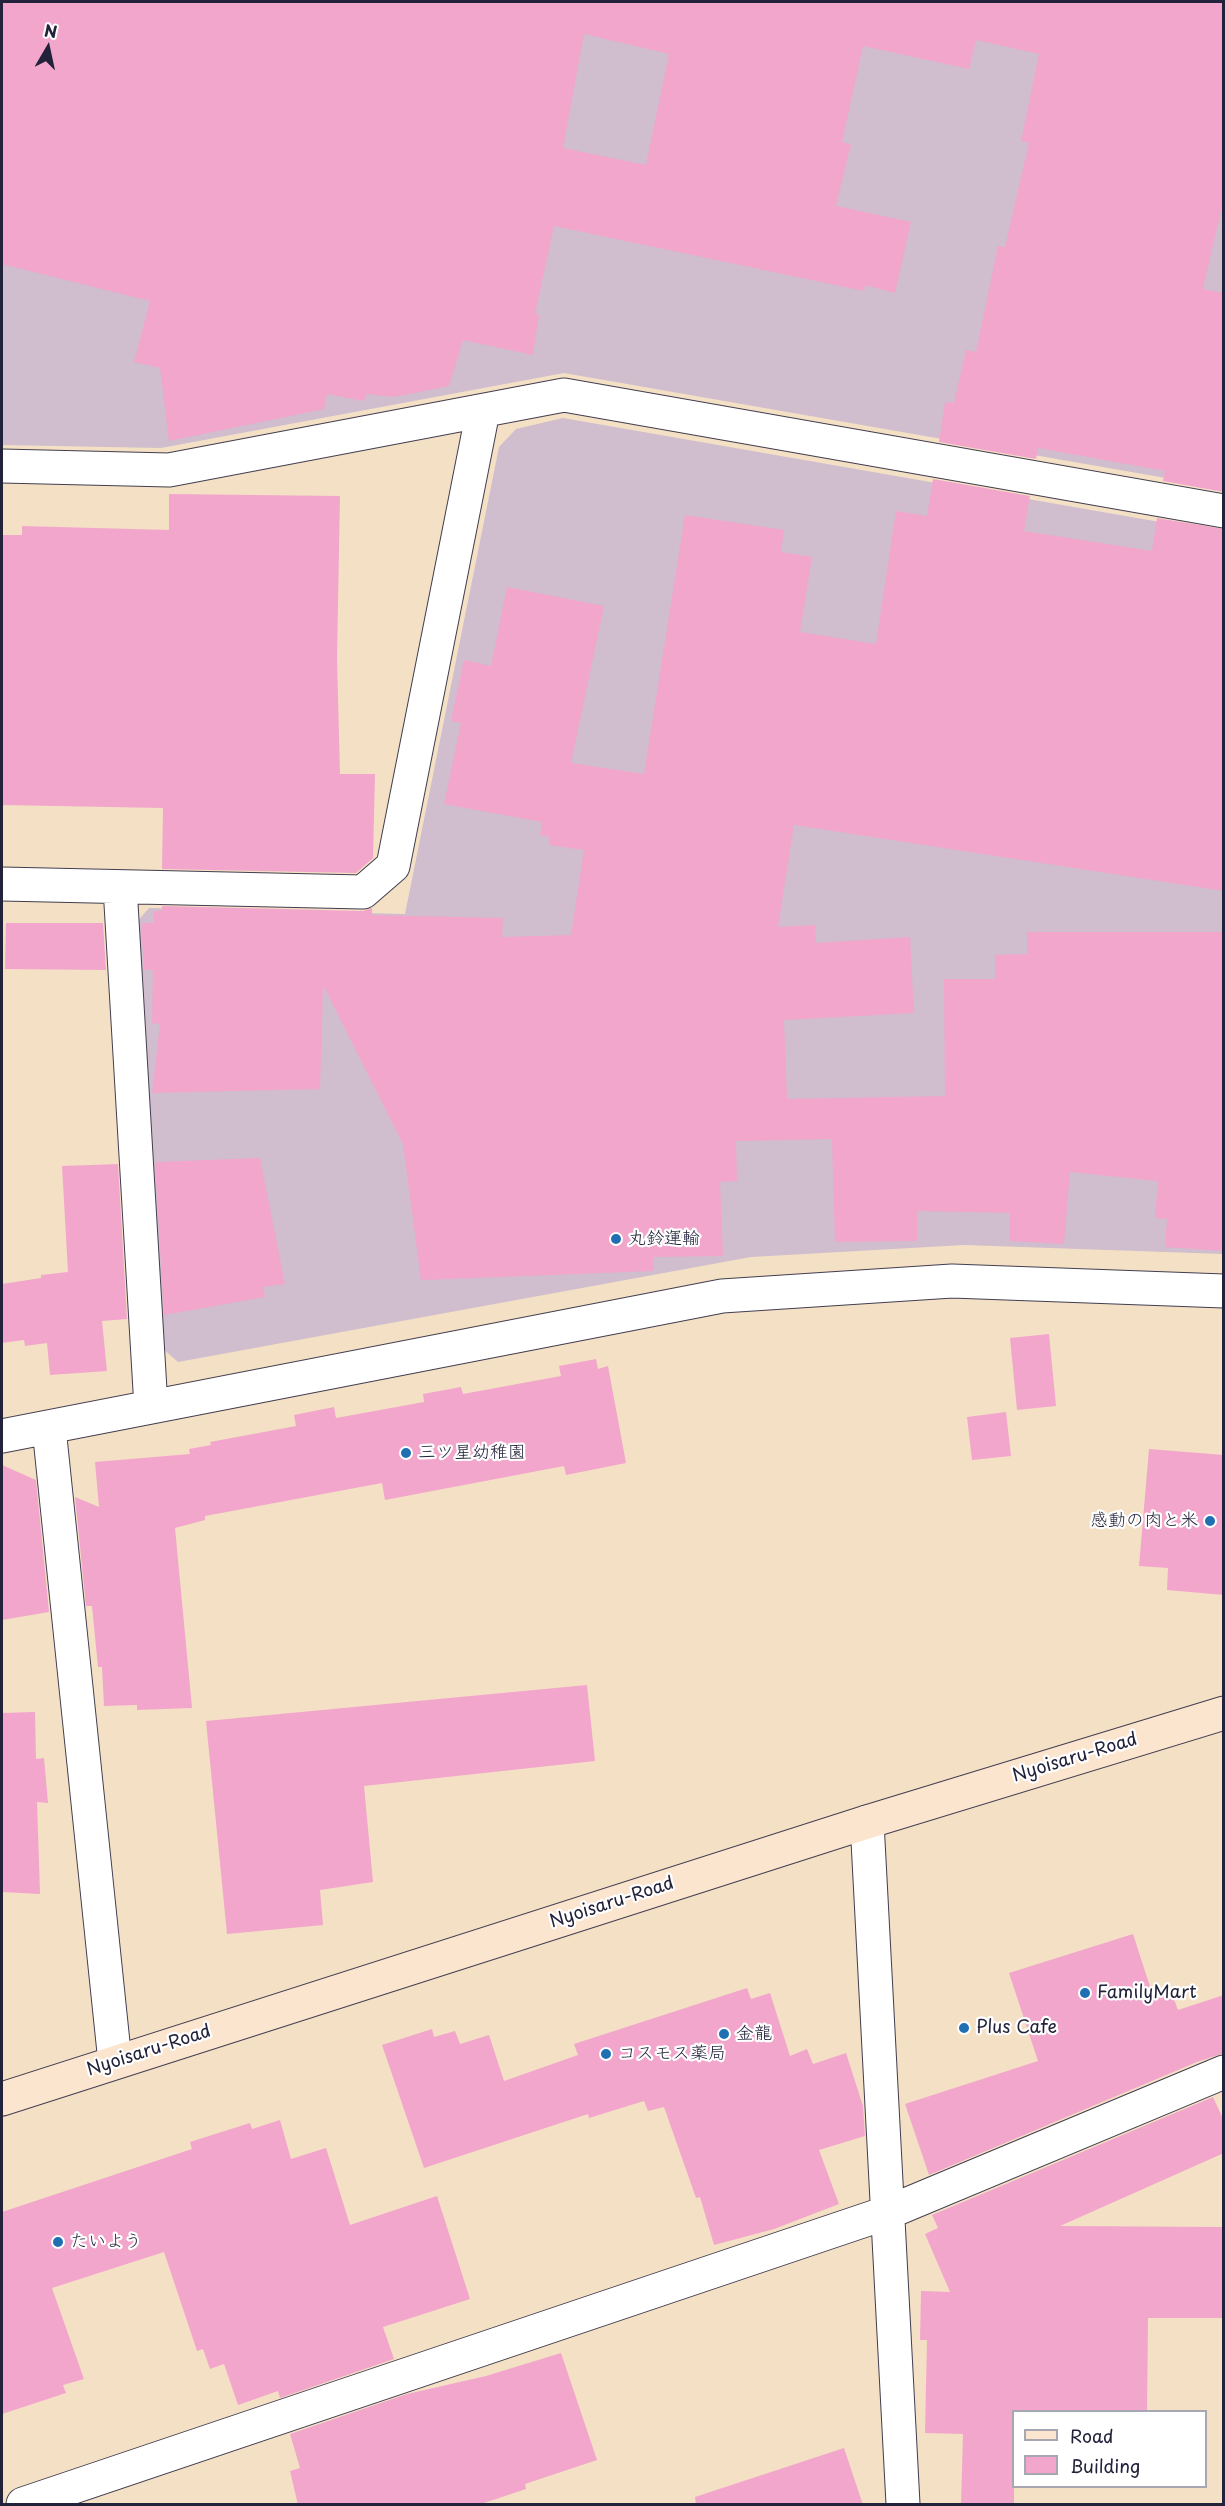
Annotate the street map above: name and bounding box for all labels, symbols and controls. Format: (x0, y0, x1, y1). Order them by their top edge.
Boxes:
text: N (43, 17, 59, 43)
north arrow (18, 18, 78, 78)
place label: 丸鈴運輸 (628, 1228, 700, 1250)
marker: 丸鈴運輸 (609, 1232, 623, 1246)
place label: 三ツ星幼稚園 (418, 1442, 526, 1464)
marker: 三ツ星幼稚園 (399, 1446, 413, 1460)
place label: 感動の肉と米 (1090, 1510, 1198, 1532)
marker: 感動の肉と米 (1203, 1514, 1217, 1528)
street label: Nyoisaru-Road (1010, 1729, 1140, 1787)
street label: Nyoisaru-Road (547, 1873, 677, 1933)
place label: FamilyMart (1097, 1982, 1196, 2004)
marker: FamilyMart (1078, 1986, 1092, 2000)
place label: Plus Cafe (976, 2017, 1057, 2039)
street label: Nyoisaru-Road (84, 2021, 214, 2081)
marker: Plus Cafe (957, 2021, 971, 2035)
place label: 金龍 (736, 2023, 772, 2045)
marker: 金龍 (717, 2027, 731, 2041)
place label: コスモス薬局 (618, 2043, 726, 2065)
marker: コスモス薬局 (599, 2047, 613, 2061)
place label: たいよう (70, 2231, 142, 2253)
marker: たいよう (51, 2235, 65, 2249)
legend (1012, 2410, 1207, 2488)
text: Road (1070, 2422, 1114, 2449)
text: Building (1070, 2452, 1140, 2479)

